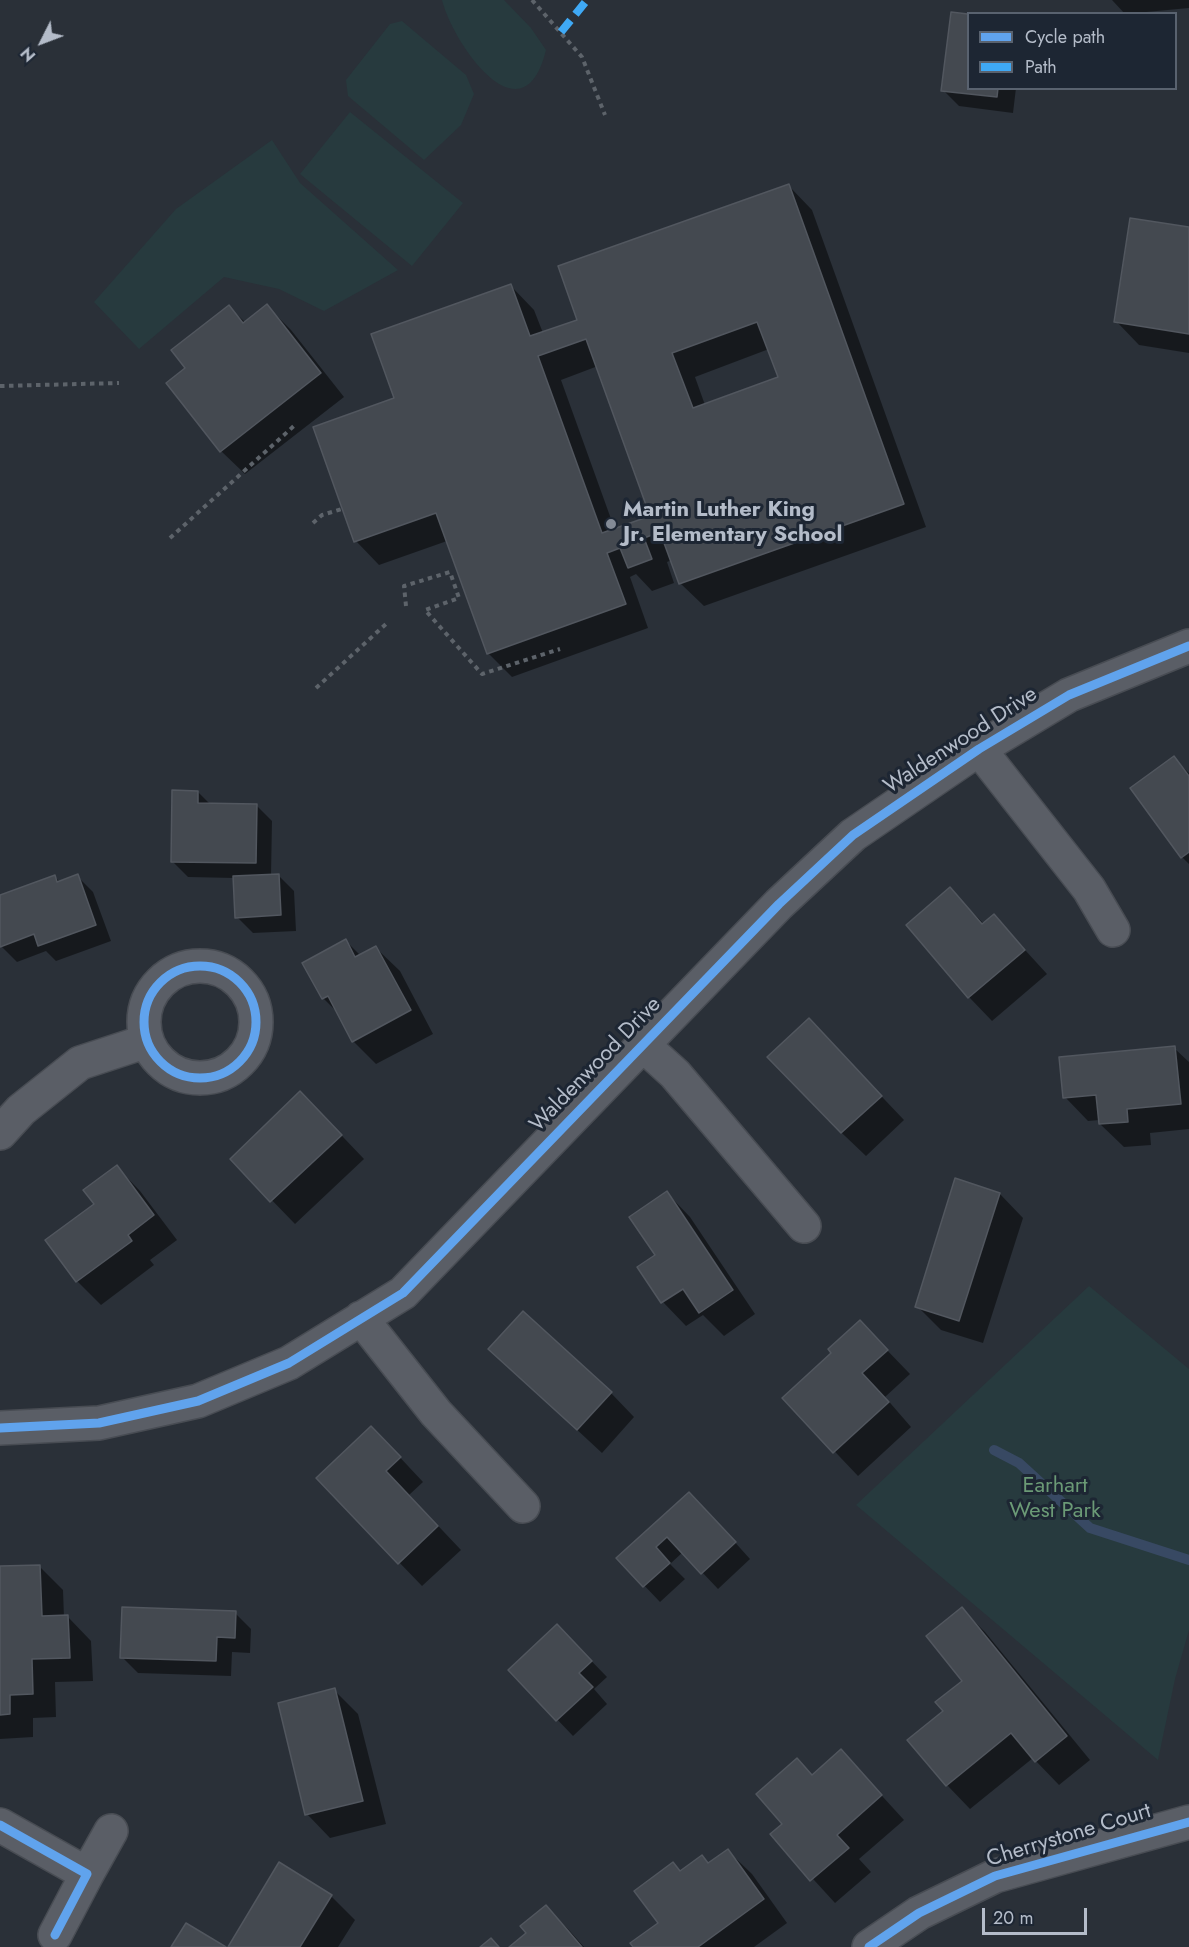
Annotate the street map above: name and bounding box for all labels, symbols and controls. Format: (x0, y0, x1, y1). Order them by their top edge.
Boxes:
north arrow (12, 12, 72, 72)
legend (967, 12, 1177, 90)
text: Cycle path (1025, 24, 1105, 50)
text: N (15, 42, 41, 67)
text: Path (1025, 54, 1057, 80)
place label: Martin Luther King Jr. Elementary School (623, 498, 842, 550)
marker: Martin Luther King Jr. Elementary School (604, 517, 618, 531)
street label: Waldenwood Drive (879, 682, 1043, 800)
street label: Waldenwood Drive (525, 992, 667, 1138)
park label: Earhart West Park (1009, 1474, 1101, 1526)
street label: Cherrystone Court (984, 1798, 1154, 1874)
scale bar (985, 1896, 1090, 1934)
text: 20 m (993, 1905, 1033, 1931)

